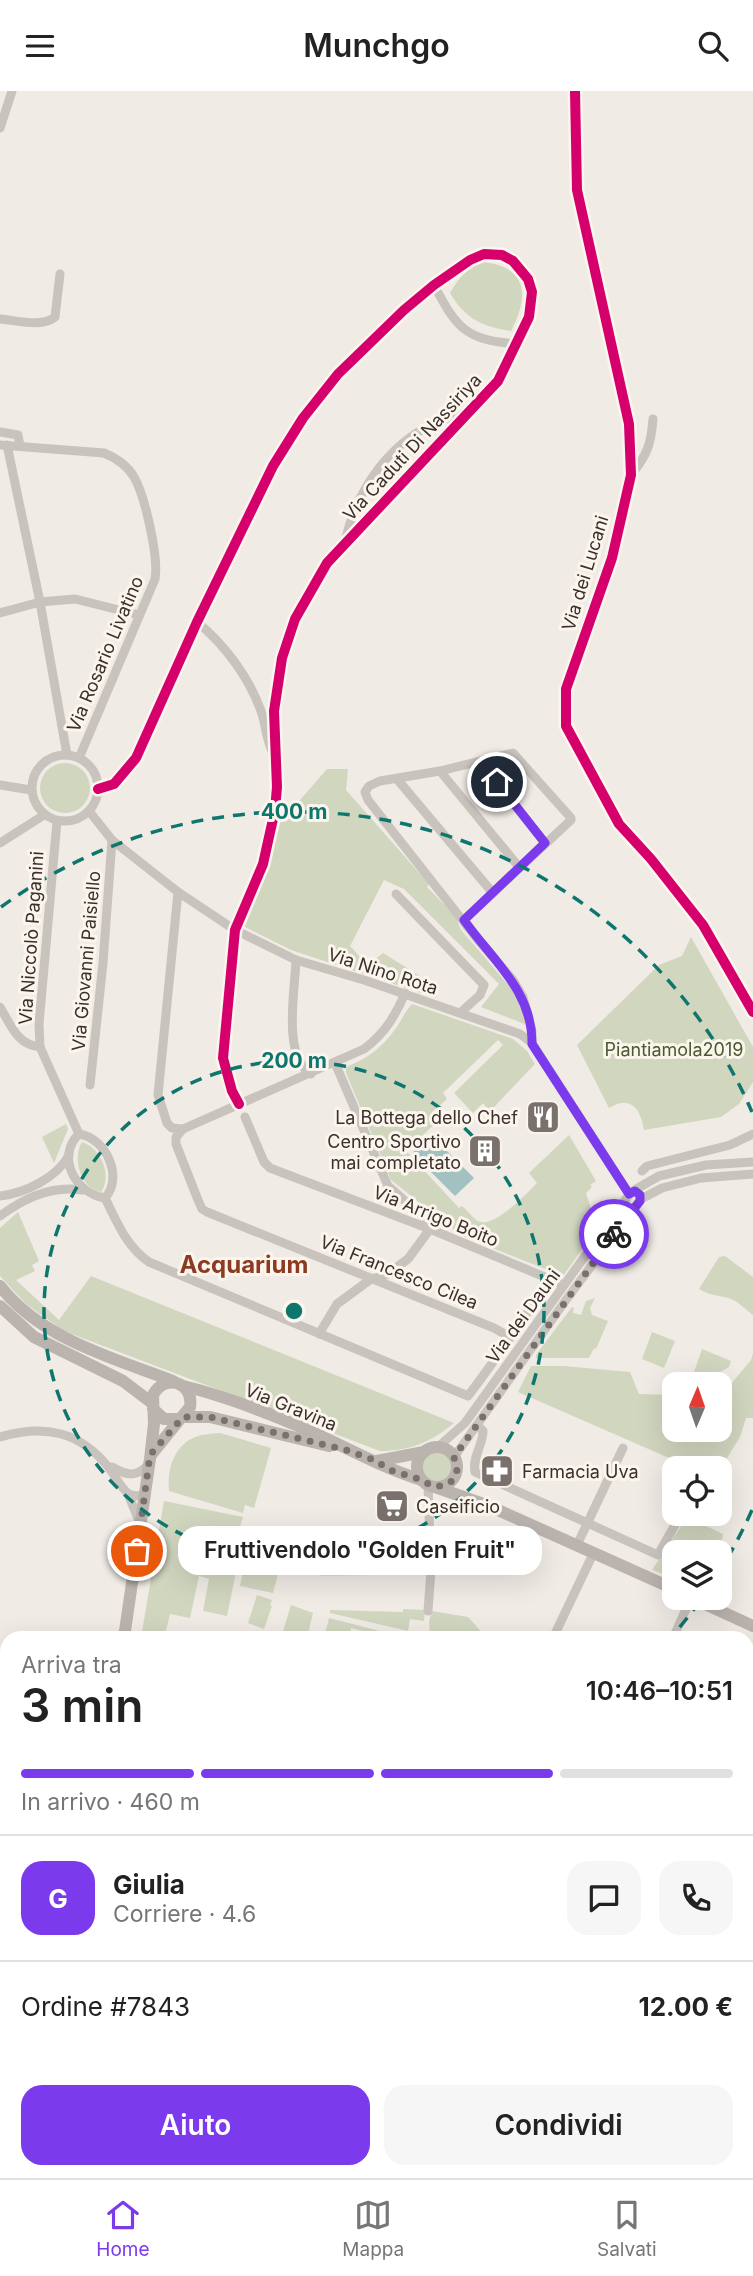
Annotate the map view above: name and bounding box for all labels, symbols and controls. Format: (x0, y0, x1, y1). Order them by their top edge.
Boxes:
text: Munchgo (303, 26, 450, 65)
icon: menu (21, 27, 59, 65)
icon: search (694, 27, 732, 65)
street label: Via Caduti Di Nassiriya (338, 369, 486, 525)
street label: Via dei Lucani (558, 513, 612, 633)
street label: Via Rosario Livatino (63, 573, 147, 735)
pin (467, 752, 527, 812)
icon: home (478, 763, 516, 801)
text: 400 m (261, 799, 327, 824)
street label: Via Niccolò Paganini (14, 850, 48, 1026)
street label: Via Giovanni Paisiello (68, 870, 104, 1052)
street label: Via Nino Rota (325, 943, 441, 999)
park label: Piantiamola2019 (605, 1039, 743, 1060)
text: 200 m (261, 1048, 327, 1073)
restaurant icon: La Bottega dello Chef (524, 1098, 562, 1136)
place label: La Bottega dello Chef (335, 1107, 518, 1128)
place label: Centro Sportivo mai completato (327, 1131, 461, 1173)
building icon: Centro Sportivo mai completato (466, 1132, 504, 1170)
street label: Via Arrigo Boito (370, 1181, 502, 1251)
courier (579, 1199, 649, 1269)
icon: bike (595, 1215, 633, 1253)
street label: Via Francesco Cilea (317, 1231, 481, 1313)
district label: Acquarium (180, 1250, 308, 1279)
street label: Via dei Dauni (482, 1265, 564, 1367)
centre of rings (282, 1299, 306, 1323)
north arrow (662, 1372, 732, 1442)
map controls (662, 1372, 732, 1610)
street label: Via Gravina (242, 1379, 340, 1435)
pharmacy icon: Farmacia Uva (478, 1452, 516, 1490)
button: locate (662, 1456, 732, 1526)
place label: Farmacia Uva (522, 1461, 639, 1482)
supermarket icon: Caseificio (373, 1487, 411, 1525)
place label: Caseificio (416, 1496, 500, 1517)
pin (107, 1521, 167, 1581)
callout: Fruttivendolo "Golden Fruit" (179, 1527, 543, 1575)
icon: bag (118, 1532, 156, 1570)
text: Fruttivendolo "Golden Fruit" (204, 1536, 516, 1564)
button: layers (662, 1540, 732, 1610)
text: Arriva tra (21, 1651, 122, 1679)
text: 10:46–10:51 (586, 1675, 733, 1706)
text: 3 min (21, 1677, 143, 1733)
text: In arrivo · 460 m (21, 1788, 200, 1816)
button: chat (567, 1861, 641, 1935)
button: phone (659, 1861, 733, 1935)
text: Giulia (113, 1869, 185, 1900)
text: G (48, 1883, 68, 1914)
text: Corriere · 4.6 (113, 1900, 256, 1928)
text: Ordine #7843 (21, 1991, 190, 2022)
text: 12.00 € (638, 1991, 733, 2022)
button: Aiuto (21, 2085, 370, 2165)
button: Condividi (384, 2085, 733, 2165)
tab: Home (96, 2196, 150, 2261)
tab: Mappa (342, 2196, 404, 2261)
tab: Salvati (597, 2196, 657, 2261)

